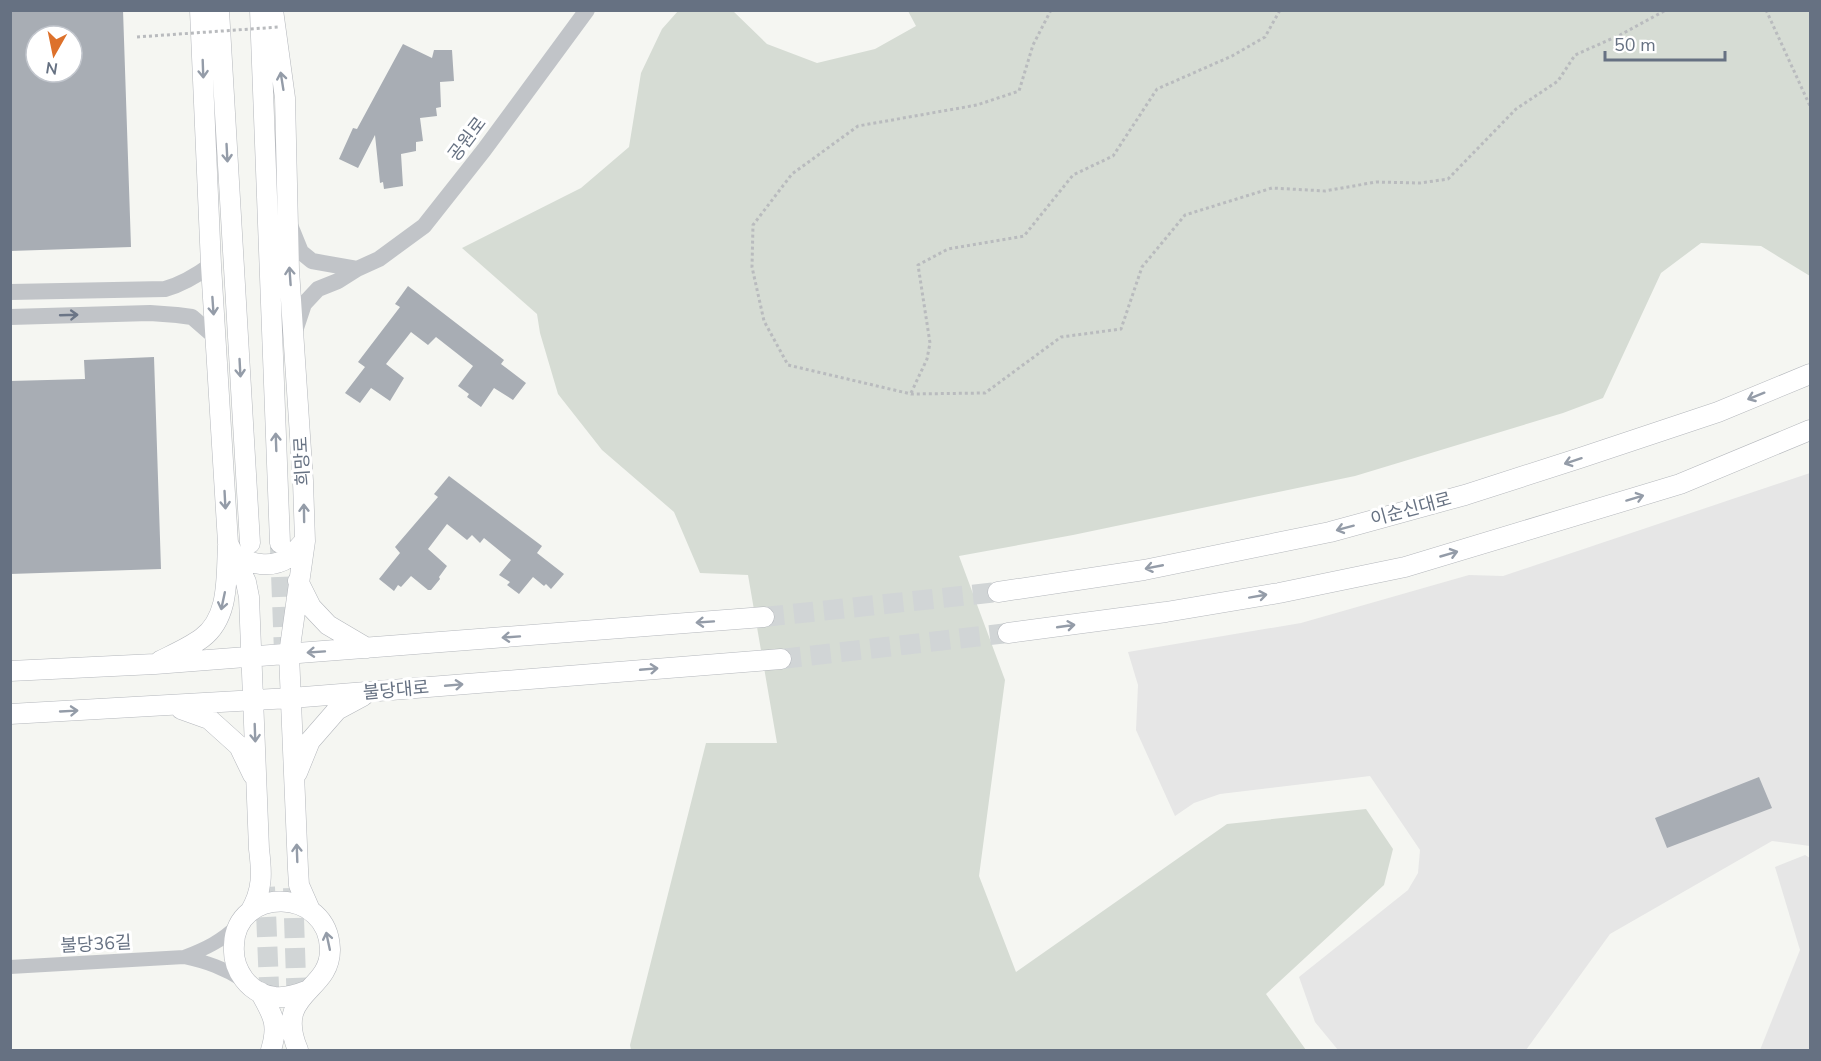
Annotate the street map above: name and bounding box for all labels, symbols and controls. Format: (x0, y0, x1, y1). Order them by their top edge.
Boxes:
north arrow (24, 24, 84, 84)
scale bar (1605, 24, 1725, 62)
text: 50 m (1614, 33, 1656, 57)
text: N (44, 56, 59, 80)
one-way arrow (197, 58, 208, 78)
one-way arrow (277, 72, 288, 92)
street label: 공원로 (442, 112, 492, 166)
one-way arrow (222, 142, 233, 162)
one-way arrow (284, 267, 295, 287)
one-way arrow (208, 295, 219, 315)
one-way arrow (58, 310, 78, 321)
one-way arrow (235, 358, 246, 378)
one-way arrow (1748, 391, 1766, 402)
one-way arrow (271, 433, 282, 453)
street label: 희망로 (289, 436, 315, 486)
one-way arrow (1564, 456, 1583, 467)
street label: 이순신대로 (1368, 487, 1454, 531)
one-way arrow (219, 490, 230, 510)
one-way arrow (1625, 492, 1644, 503)
one-way arrow (298, 503, 310, 523)
one-way arrow (1336, 522, 1355, 534)
one-way arrow (1439, 548, 1458, 559)
one-way arrow (1145, 562, 1165, 573)
one-way arrow (1248, 590, 1268, 601)
one-way arrow (217, 592, 229, 611)
one-way arrow (696, 617, 716, 628)
one-way arrow (1055, 620, 1075, 631)
one-way arrow (501, 632, 521, 643)
one-way arrow (307, 647, 327, 658)
one-way arrow (638, 663, 658, 674)
street label: 불당대로 (362, 675, 430, 705)
one-way arrow (444, 679, 464, 690)
one-way arrow (58, 705, 78, 716)
one-way arrow (250, 722, 261, 742)
one-way arrow (292, 844, 303, 864)
street label: 불당36길 (60, 930, 132, 958)
one-way arrow (322, 932, 333, 951)

